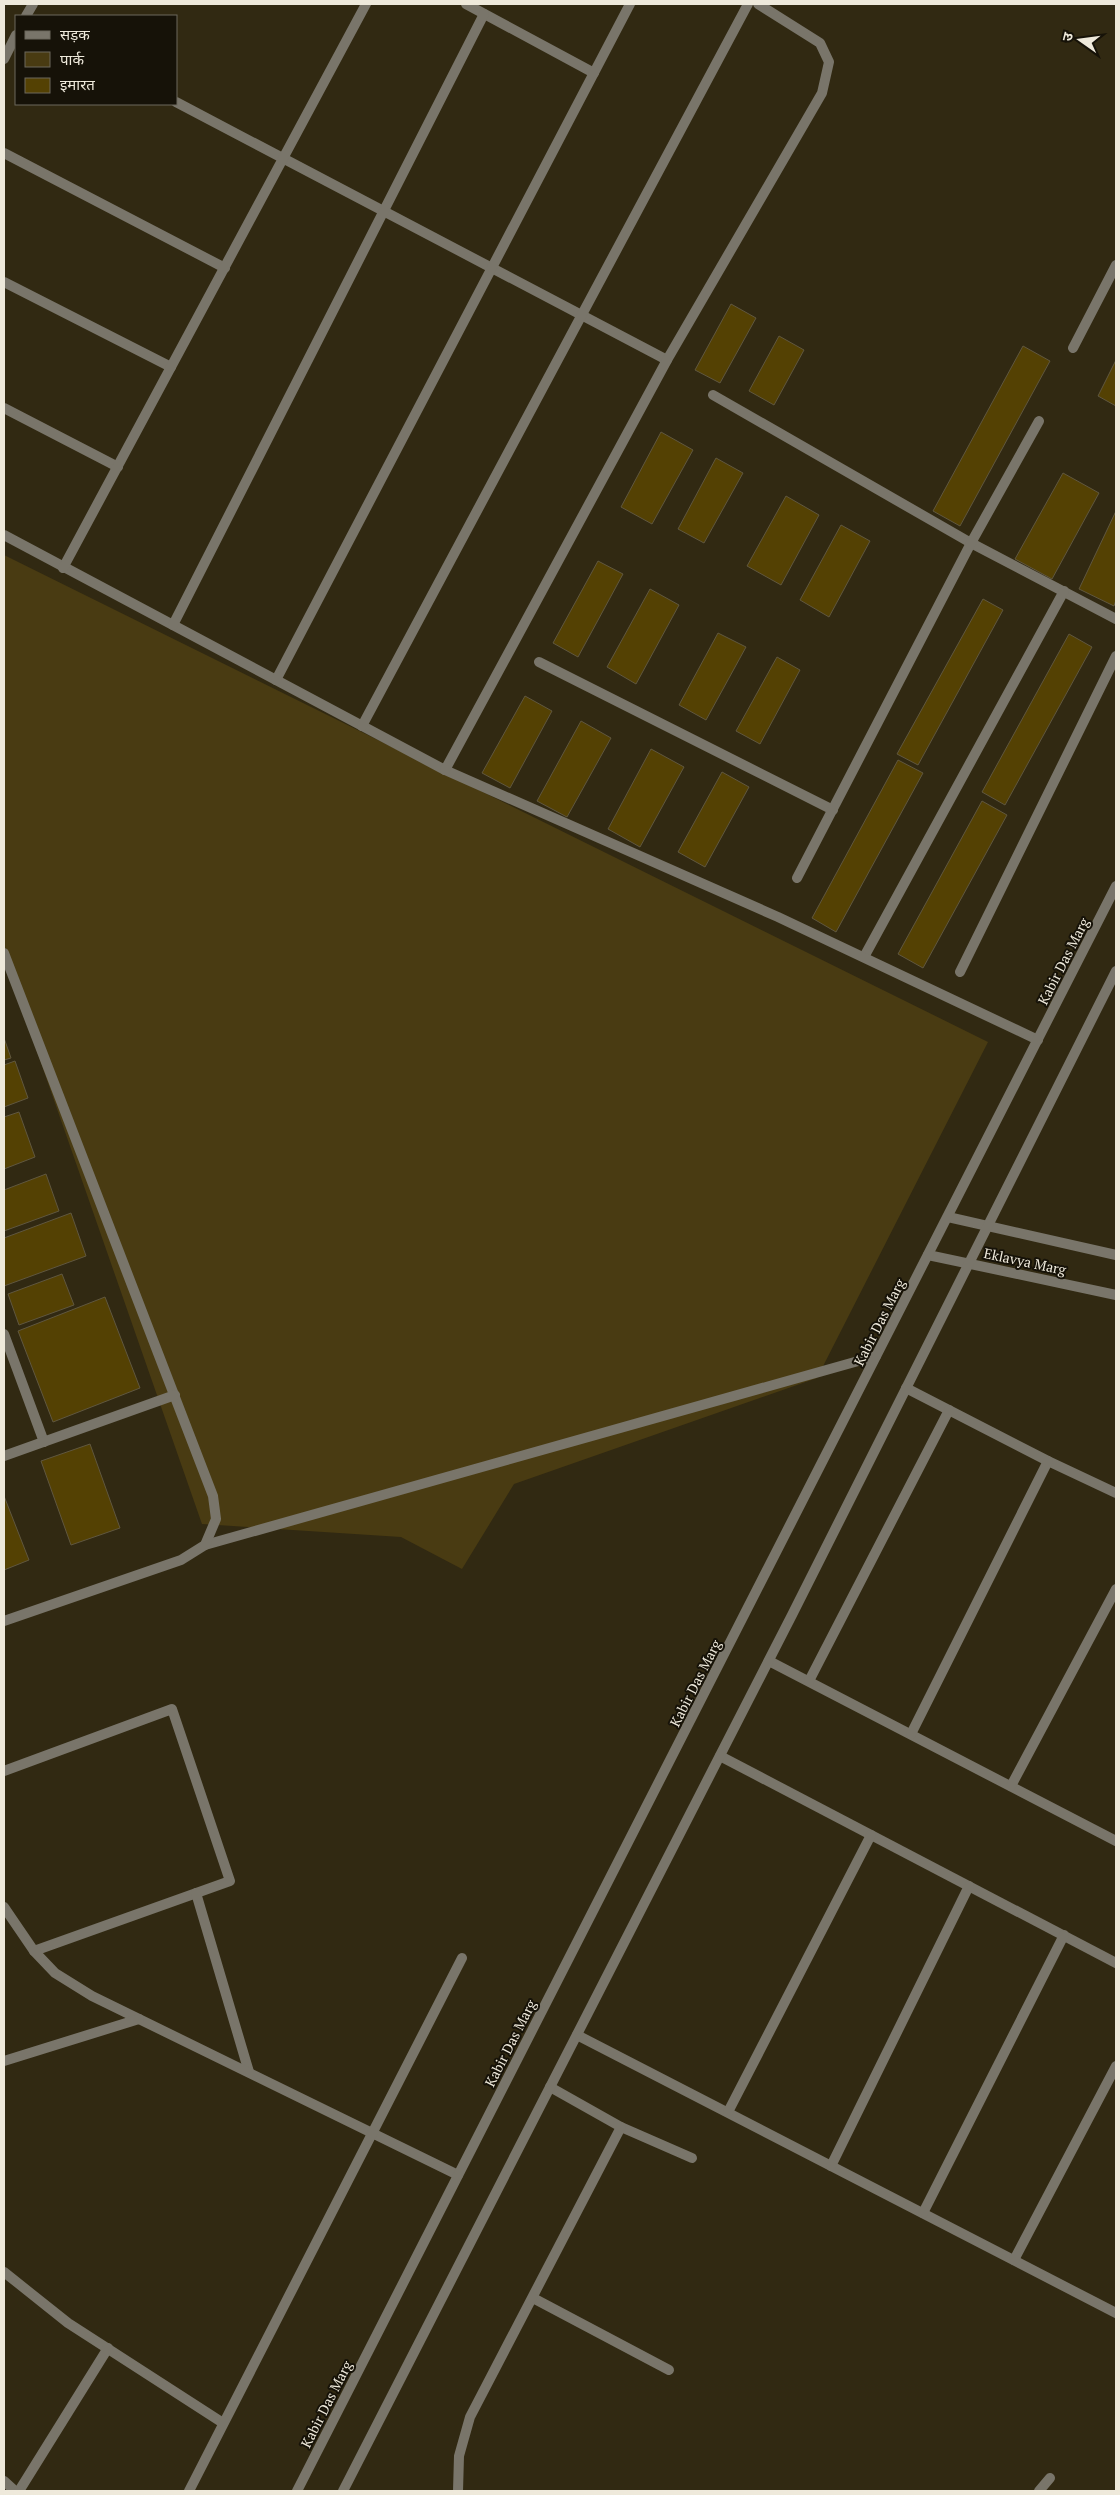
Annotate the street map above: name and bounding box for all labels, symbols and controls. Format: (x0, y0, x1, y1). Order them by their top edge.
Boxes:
legend (15, 15, 178, 105)
north arrow (1055, 15, 1105, 65)
text: सड़क (60, 24, 90, 44)
text: उ (1057, 30, 1077, 43)
text: पार्क (60, 49, 84, 69)
text: इमारत (60, 74, 95, 94)
street label: Kabir Das Marg (1033, 914, 1093, 1008)
street label: Eklavya Marg (982, 1243, 1069, 1279)
street label: Kabir Das Marg (849, 1275, 909, 1369)
street label: Kabir Das Marg (665, 1636, 725, 1730)
street label: Kabir Das Marg (480, 1996, 540, 2090)
street label: Kabir Das Marg (296, 2357, 356, 2451)

